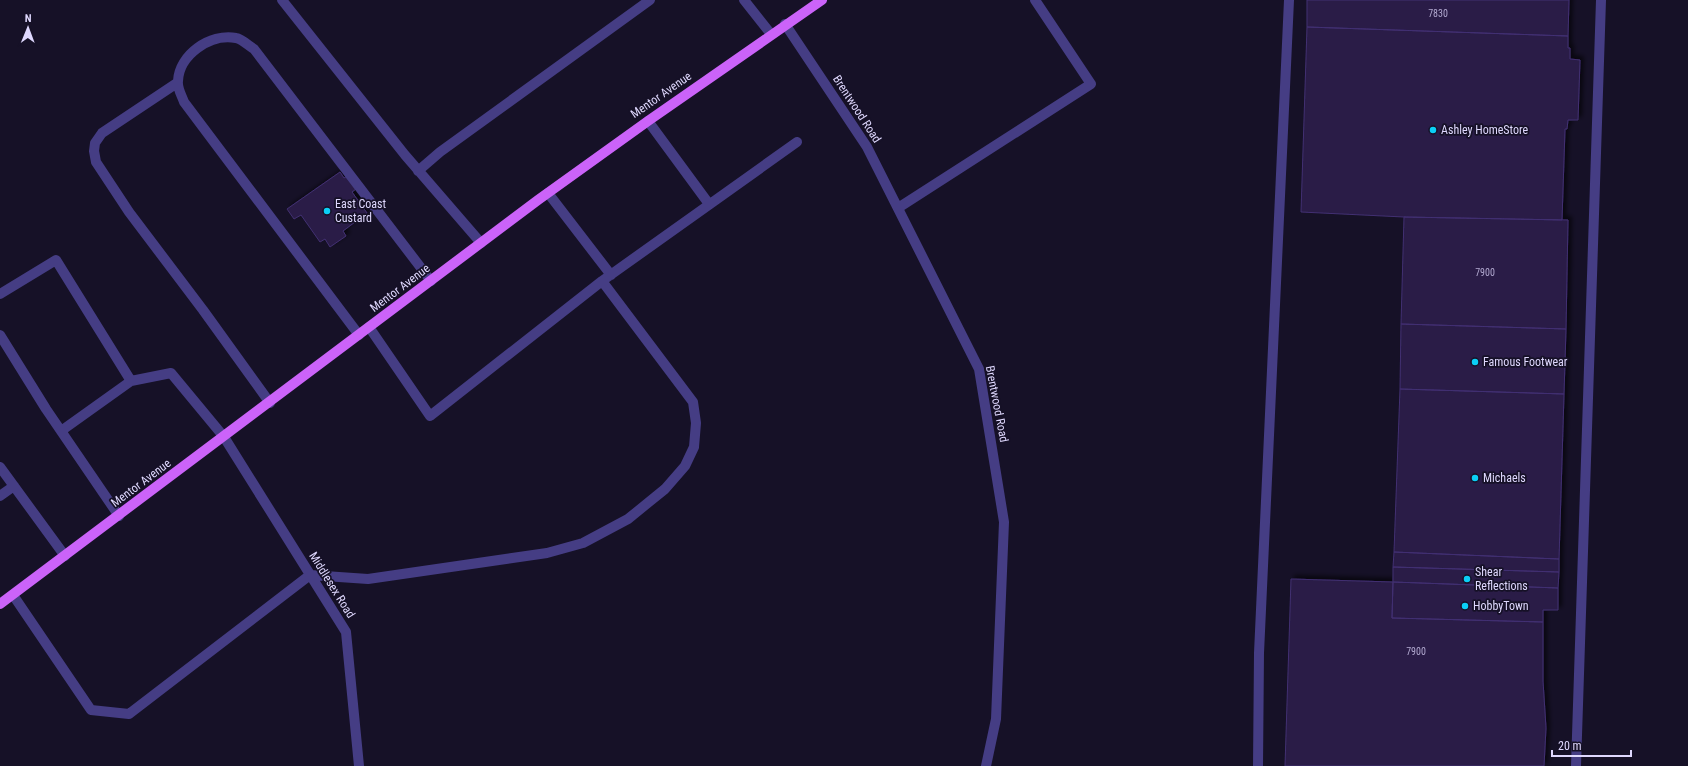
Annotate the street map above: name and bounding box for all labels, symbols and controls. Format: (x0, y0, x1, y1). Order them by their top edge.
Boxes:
north arrow (8, 8, 48, 48)
house number: 7830 (1428, 8, 1448, 19)
text: N (25, 12, 32, 25)
street label: Mentor Avenue (628, 69, 694, 121)
street label: Brentwood Road (830, 73, 884, 145)
place label: Ashley HomeStore (1441, 123, 1529, 137)
marker: Ashley HomeStore (1428, 125, 1438, 135)
place label: East Coast Custard (335, 197, 387, 225)
marker: East Coast Custard (322, 206, 332, 216)
street label: Mentor Avenue (367, 261, 433, 315)
house number: 7900 (1475, 267, 1495, 278)
place label: Famous Footwear (1483, 355, 1568, 369)
marker: Famous Footwear (1470, 357, 1480, 367)
street label: Brentwood Road (983, 365, 1011, 444)
street label: Mentor Avenue (108, 456, 174, 510)
place label: Michaels (1483, 471, 1526, 485)
marker: Michaels (1470, 473, 1480, 483)
street label: Middlesex Road (306, 549, 358, 621)
place label: Shear Reflections (1475, 565, 1528, 593)
marker: Shear Reflections (1462, 574, 1472, 584)
place label: HobbyTown (1473, 599, 1529, 613)
marker: HobbyTown (1460, 601, 1470, 611)
house number: 7900 (1406, 646, 1426, 657)
scale bar (1552, 732, 1631, 758)
text: 20 m (1558, 739, 1582, 753)

